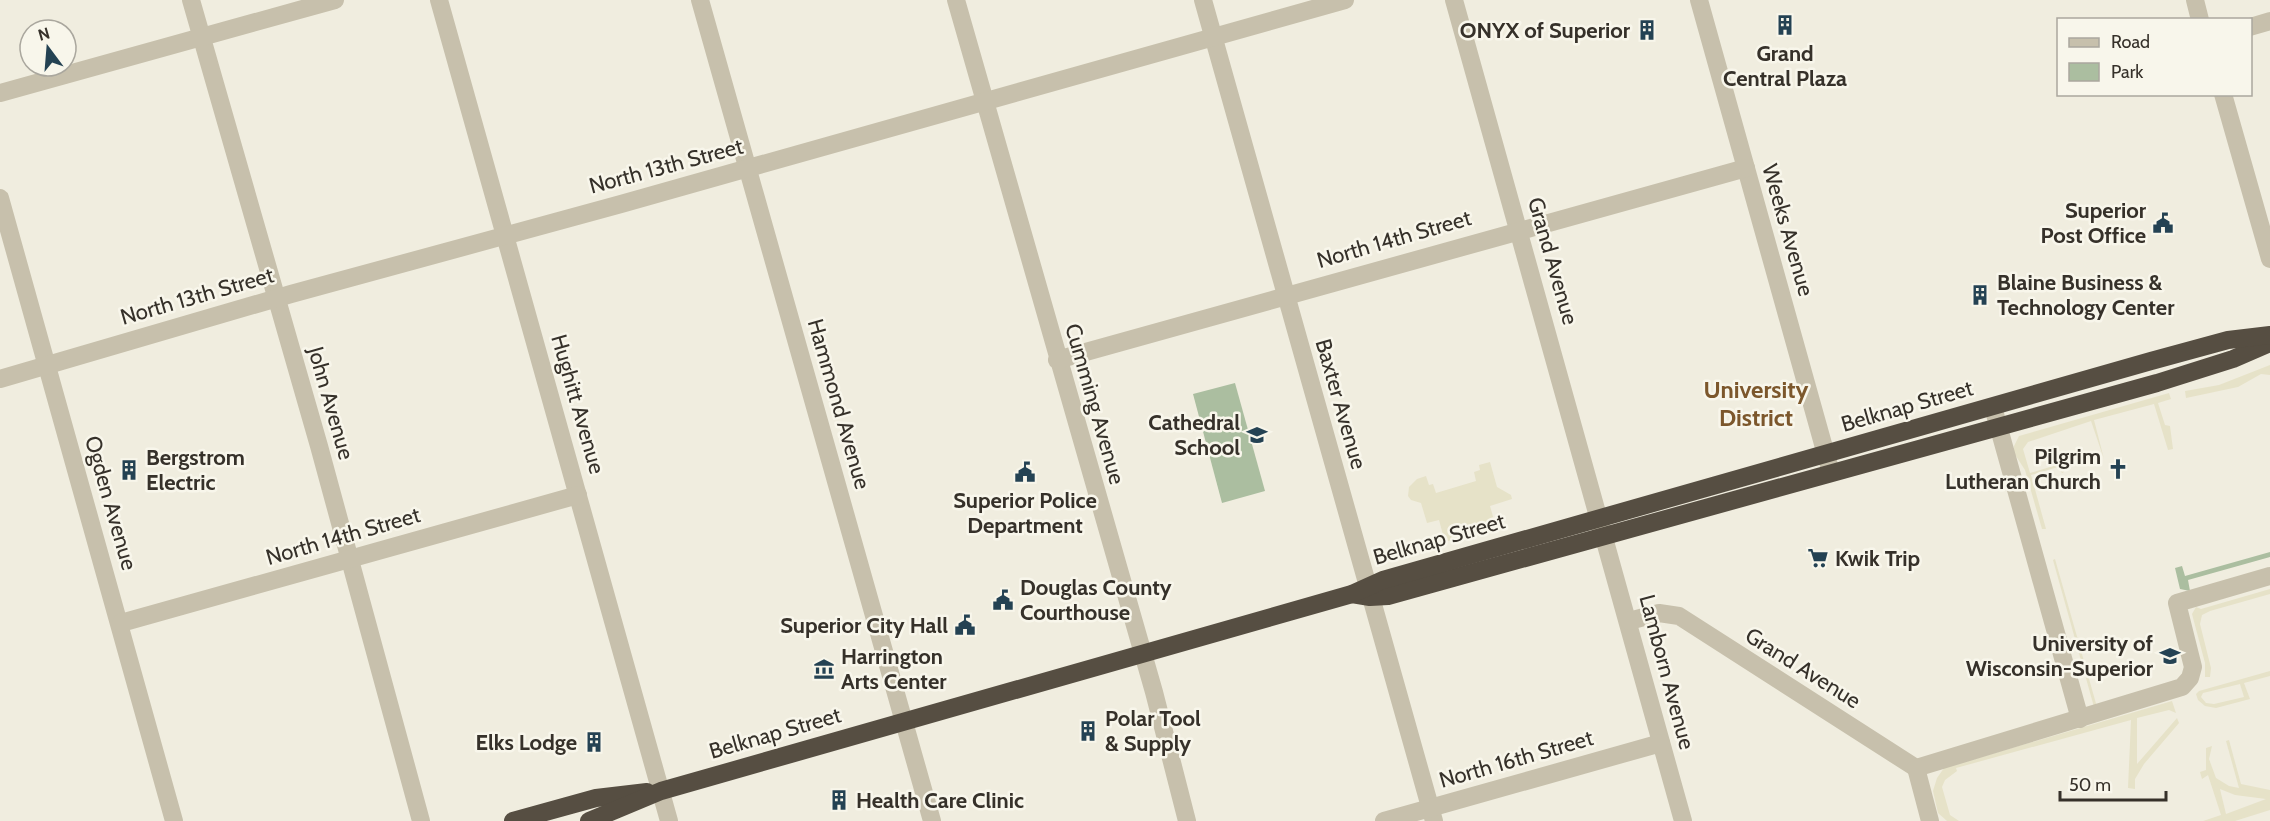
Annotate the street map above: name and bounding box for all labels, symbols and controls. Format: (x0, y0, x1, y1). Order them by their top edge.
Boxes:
building icon: Grand Central Plaza (1773, 13, 1797, 37)
place label: ONYX of Superior (1460, 17, 1631, 44)
north arrow (18, 18, 78, 78)
building icon: ONYX of Superior (1635, 18, 1659, 42)
legend (2057, 18, 2252, 96)
text: N (36, 23, 52, 45)
text: Road (2111, 31, 2150, 53)
place label: Grand Central Plaza (1723, 40, 1847, 92)
text: Park (2111, 61, 2144, 83)
street label: North 13th Street (586, 132, 747, 200)
street label: Weeks Avenue (1756, 161, 1820, 299)
street label: Grand Avenue (1522, 194, 1584, 328)
place label: Superior Post Office (2040, 197, 2147, 249)
street label: North 14th Street (1314, 204, 1475, 274)
public building icon: Superior Post Office (2151, 211, 2175, 235)
street label: North 13th Street (117, 261, 277, 331)
place label: Blaine Business & Technology Center (1997, 269, 2175, 321)
building icon: Blaine Business & Technology Center (1968, 283, 1992, 307)
street label: Hammond Avenue (802, 316, 876, 492)
street label: Cumming Avenue (1059, 321, 1131, 487)
street label: Hughitt Avenue (545, 331, 611, 477)
street label: Baxter Avenue (1310, 336, 1372, 472)
street label: John Avenue (302, 342, 360, 463)
street label: Belknap Street (1838, 374, 1977, 438)
district label: University District (1704, 375, 1809, 432)
place label: Cathedral School (1148, 409, 1240, 461)
school or university icon: Cathedral School (1245, 423, 1269, 447)
street label: Ogden Avenue (79, 433, 143, 573)
place label: Pilgrim Lutheran Church (1945, 443, 2101, 495)
place label: Bergstrom Electric (146, 444, 245, 496)
church icon: Pilgrim Lutheran Church (2106, 457, 2130, 481)
building icon: Bergstrom Electric (117, 458, 141, 482)
public building icon: Superior Police Department (1013, 460, 1037, 484)
place label: Superior Police Department (953, 487, 1097, 539)
street label: North 14th Street (263, 501, 424, 571)
street label: Belknap Street (1370, 507, 1509, 571)
place label: Kwik Trip (1835, 545, 1920, 572)
supermarket icon: Kwik Trip (1806, 546, 1830, 570)
place label: Douglas County Courthouse (1020, 574, 1172, 626)
public building icon: Douglas County Courthouse (991, 588, 1015, 612)
street label: Lamborn Avenue (1633, 592, 1701, 752)
place label: Superior City Hall (780, 612, 948, 639)
public building icon: Superior City Hall (953, 613, 977, 637)
street label: Grand Avenue (1740, 622, 1866, 714)
place label: University of Wisconsin-Superior (1966, 630, 2154, 682)
place label: Harrington Arts Center (841, 643, 947, 695)
school or university icon: University of Wisconsin-Superior (2158, 644, 2182, 668)
museum icon: Harrington Arts Center (812, 657, 836, 681)
street label: Belknap Street (706, 701, 845, 765)
place label: Polar Tool & Supply (1105, 705, 1201, 757)
building icon: Polar Tool & Supply (1076, 719, 1100, 743)
street label: North 16th Street (1436, 724, 1597, 794)
place label: Elks Lodge (476, 729, 577, 756)
building icon: Elks Lodge (582, 730, 606, 754)
scale bar (2060, 764, 2166, 802)
text: 50 m (2069, 774, 2111, 796)
place label: Health Care Clinic (856, 787, 1024, 814)
building icon: Health Care Clinic (827, 788, 851, 812)

